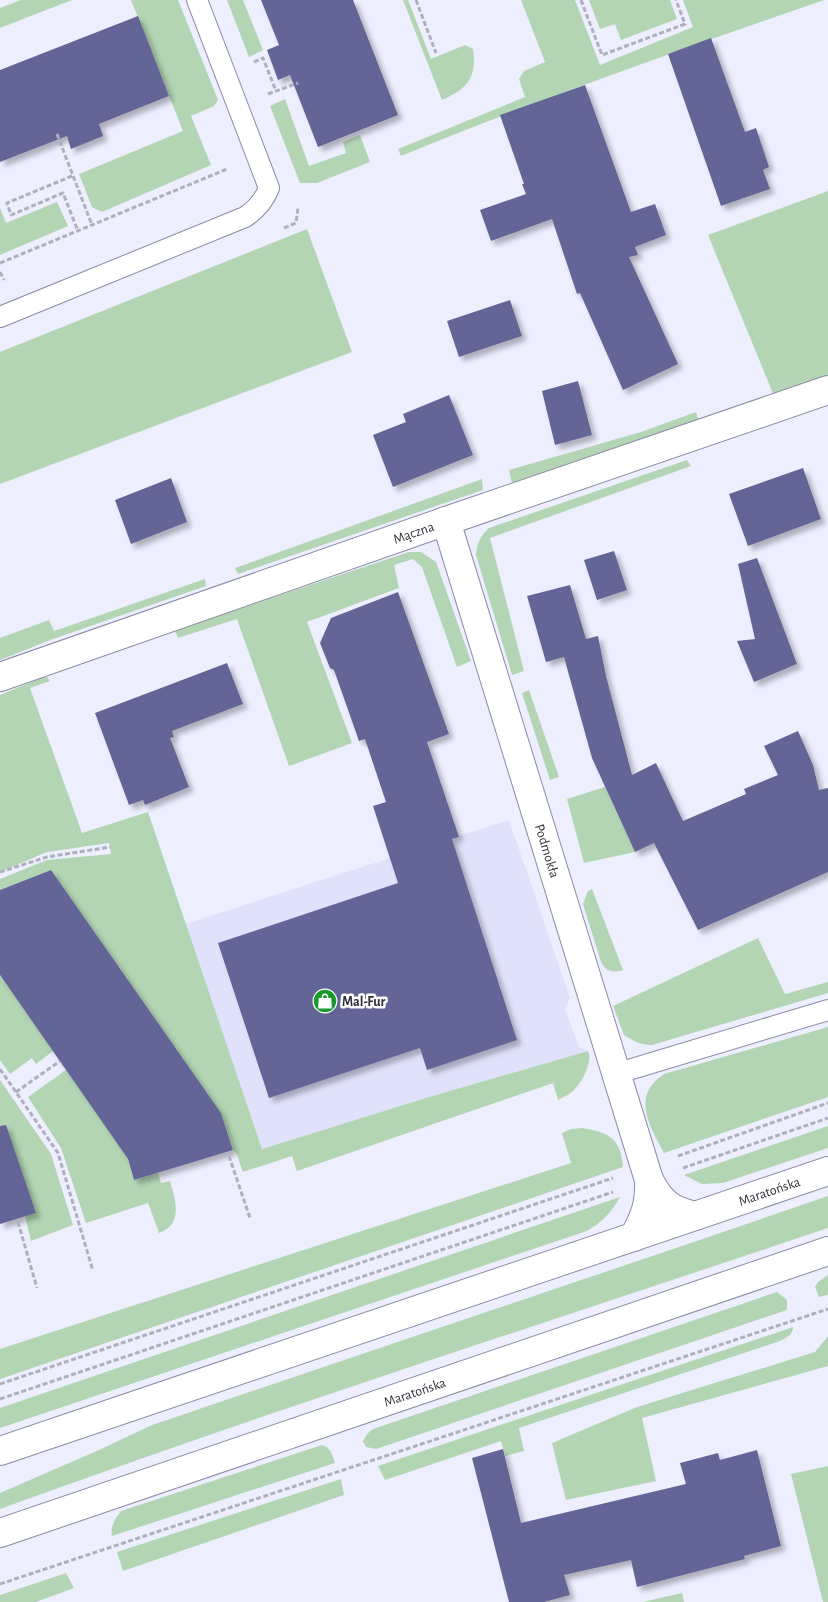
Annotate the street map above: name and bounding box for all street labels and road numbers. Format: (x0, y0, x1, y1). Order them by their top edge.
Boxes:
street label: Mączna (392, 520, 437, 547)
street label: Podmokła (532, 822, 562, 880)
street label: Maratońska (737, 1175, 803, 1209)
street label: Maratońska (382, 1376, 448, 1410)

